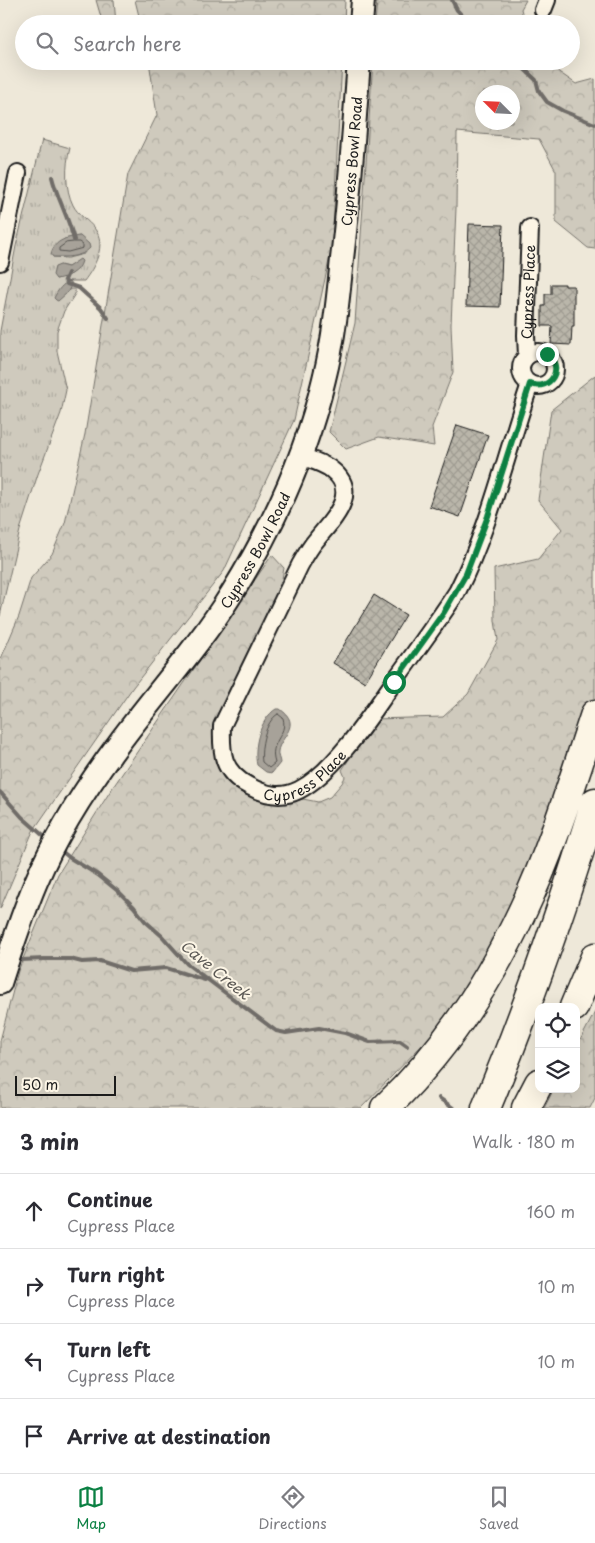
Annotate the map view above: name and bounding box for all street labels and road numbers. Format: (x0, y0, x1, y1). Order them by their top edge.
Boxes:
street label: Cypress Bowl Road (335, 96, 367, 227)
street label: Cypress Place (515, 244, 540, 340)
street label: Cypress Bowl Road (214, 489, 295, 612)
street label: Cypress Place (261, 745, 351, 806)

